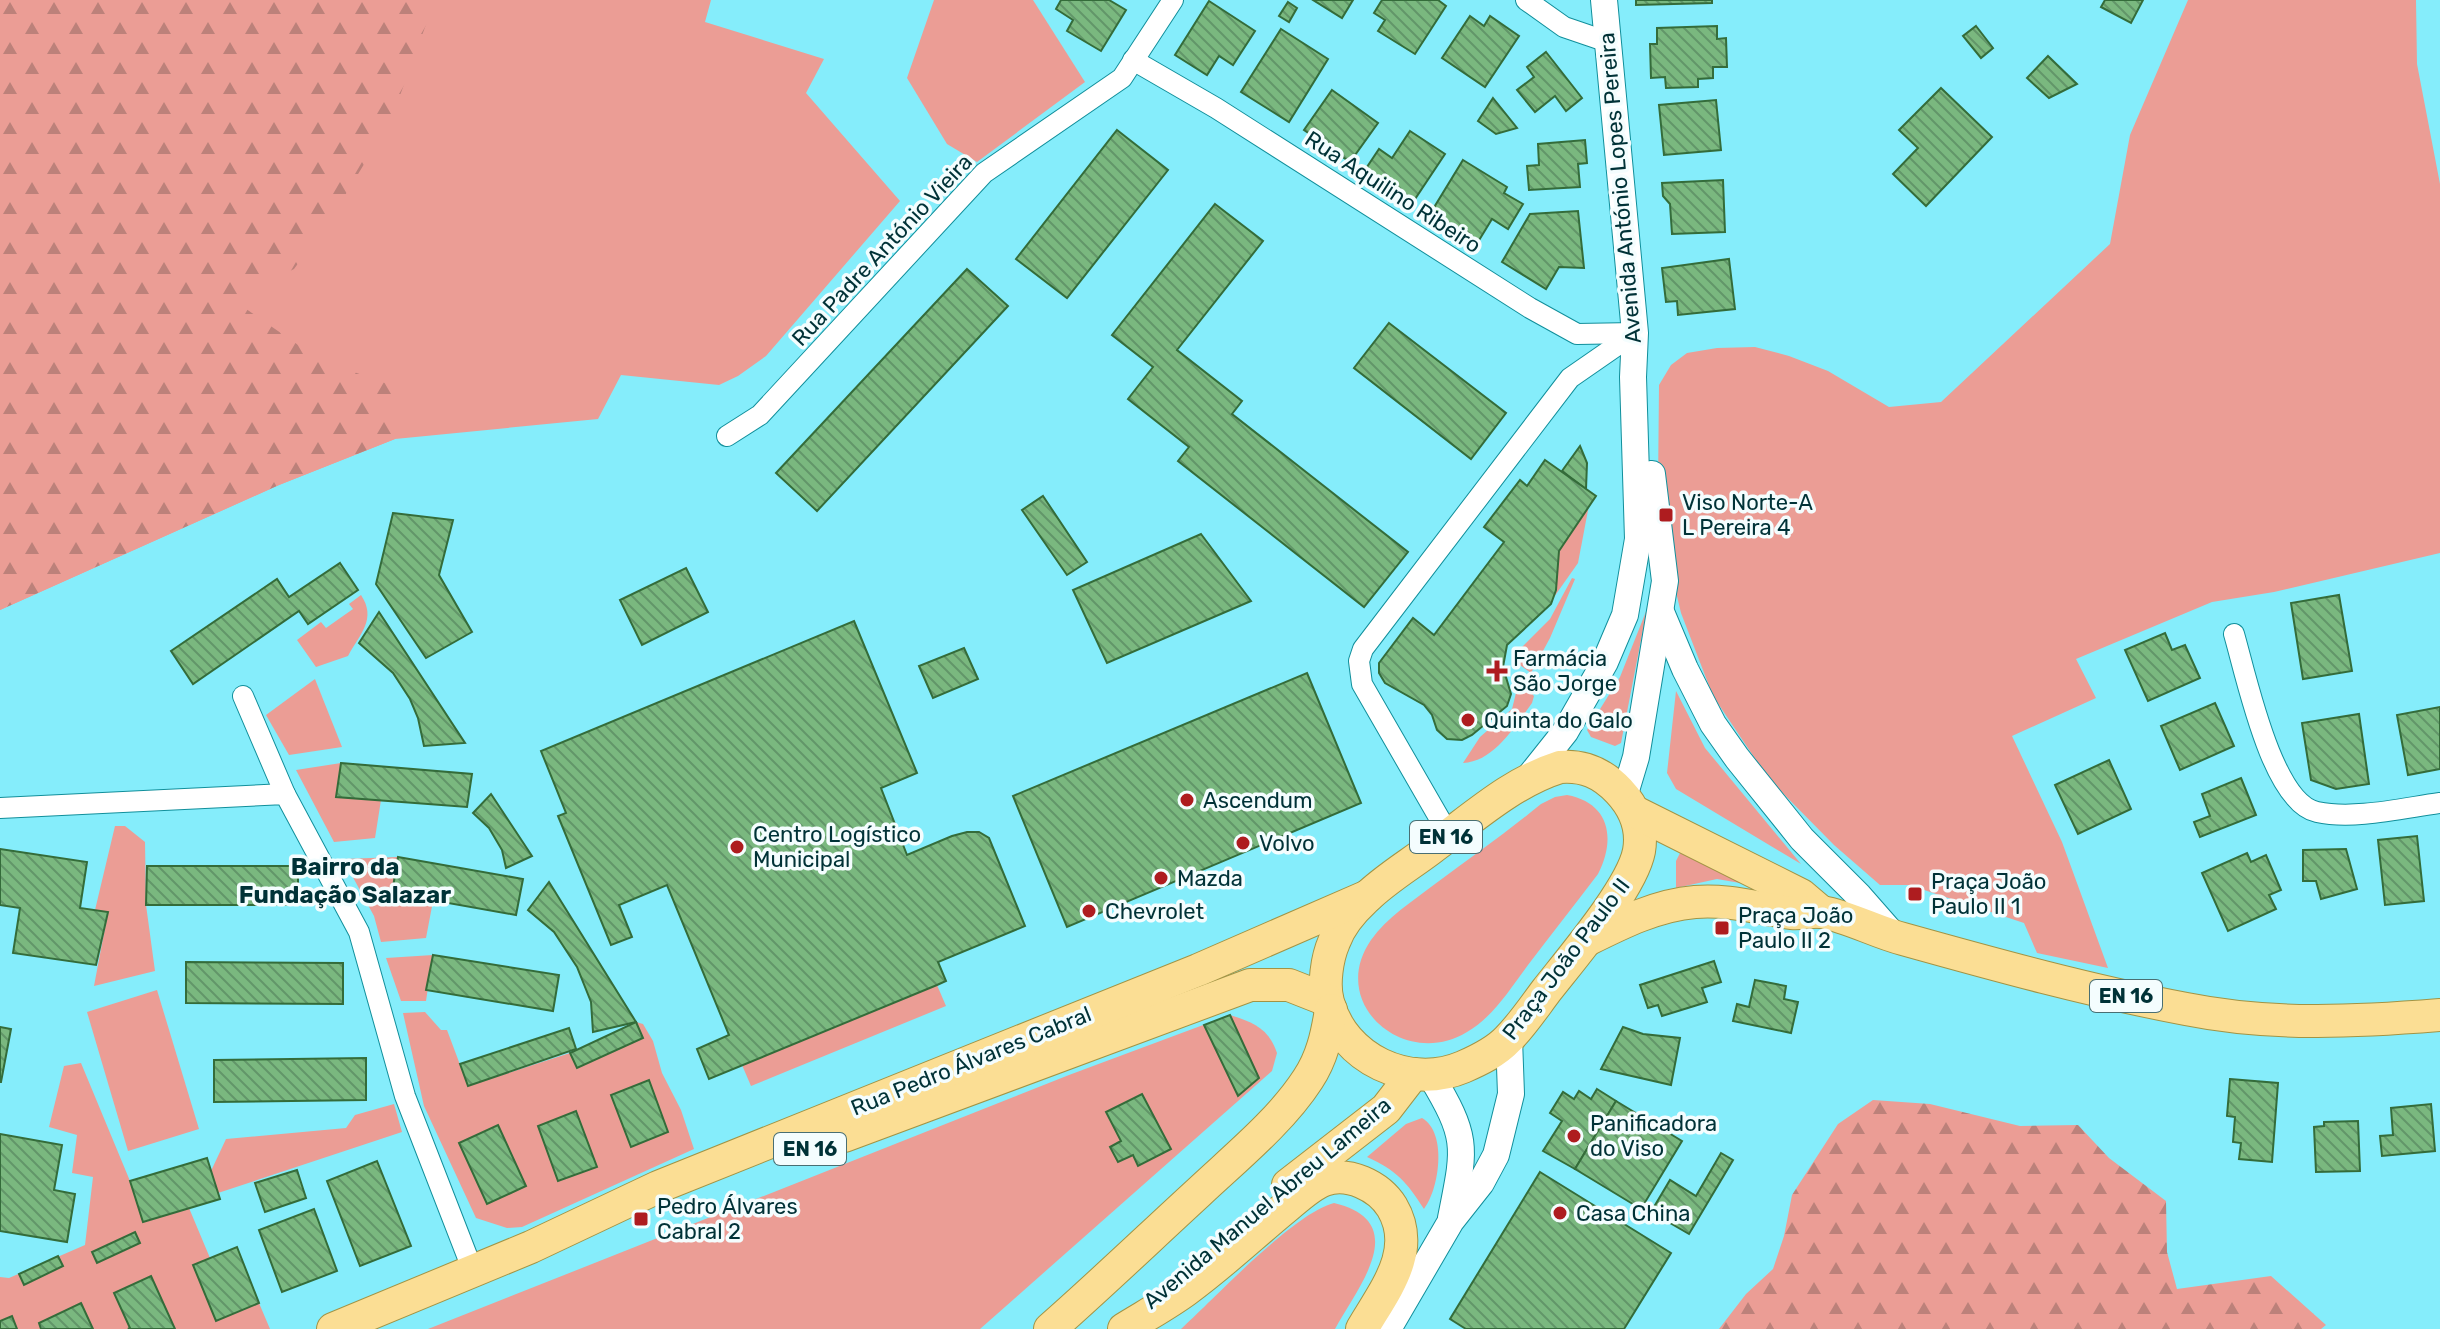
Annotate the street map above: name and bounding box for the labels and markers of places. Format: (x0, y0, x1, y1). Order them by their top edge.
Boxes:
place label: Viso Norte-A L Pereira 4 (1682, 489, 1813, 541)
marker: Viso Norte-A L Pereira 4 (1657, 506, 1675, 524)
place label: Farmácia São Jorge (1513, 645, 1617, 697)
marker: Farmácia São Jorge (1488, 662, 1506, 680)
place label: Quinta do Galo (1484, 707, 1633, 734)
marker: Quinta do Galo (1459, 711, 1477, 729)
place label: Ascendum (1203, 787, 1313, 814)
marker: Ascendum (1178, 791, 1196, 809)
place label: Centro Logístico Municipal (753, 821, 921, 873)
place label: Volvo (1259, 830, 1315, 857)
marker: Volvo (1234, 834, 1252, 852)
marker: Centro Logístico Municipal (728, 838, 746, 856)
place label: Mazda (1177, 865, 1243, 892)
place label: Praça João Paulo II 1 (1931, 868, 2046, 920)
marker: Mazda (1152, 869, 1170, 887)
marker: Praça João Paulo II 1 (1906, 885, 1924, 903)
place label: Chevrolet (1105, 898, 1205, 925)
marker: Chevrolet (1080, 902, 1098, 920)
place label: Praça João Paulo II 2 (1738, 902, 1853, 954)
marker: Praça João Paulo II 2 (1713, 919, 1731, 937)
place label: Panificadora do Viso (1590, 1110, 1717, 1162)
marker: Panificadora do Viso (1565, 1127, 1583, 1145)
place label: Pedro Álvares Cabral 2 (657, 1193, 798, 1245)
place label: Casa China (1576, 1200, 1690, 1227)
marker: Casa China (1551, 1204, 1569, 1222)
marker: Pedro Álvares Cabral 2 (632, 1210, 650, 1228)

